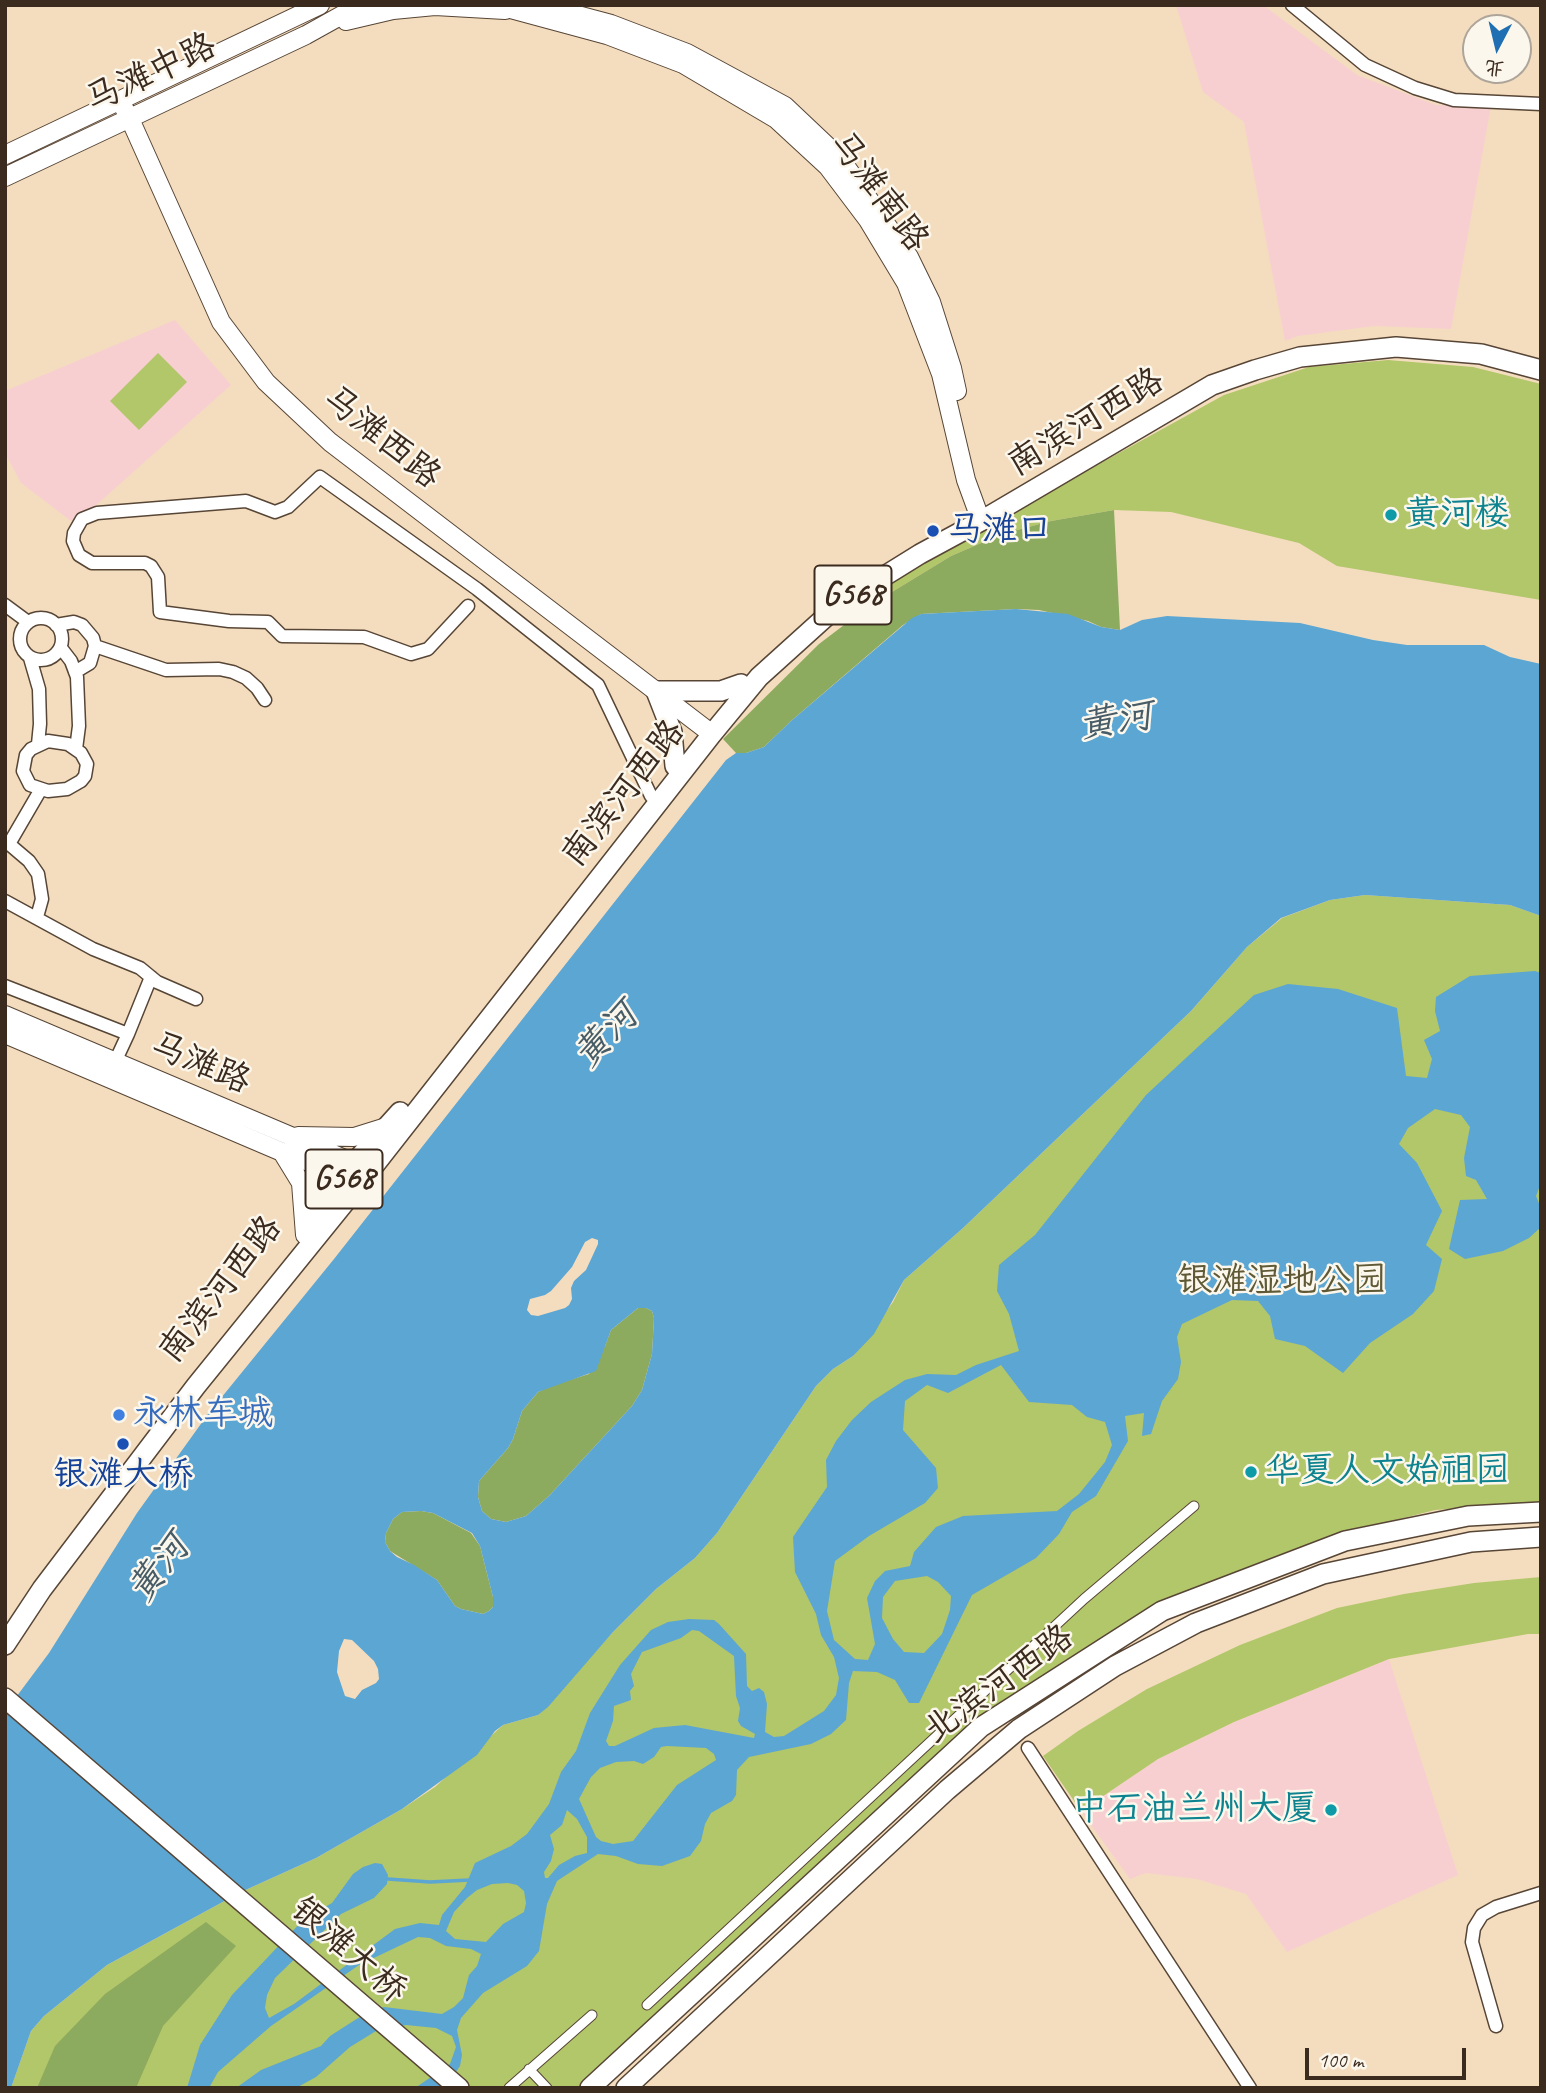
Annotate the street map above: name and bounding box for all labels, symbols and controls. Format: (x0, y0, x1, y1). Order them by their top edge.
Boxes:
north arrow (1462, 14, 1532, 84)
street label: 马滩中路 (79, 25, 223, 123)
text: 北 (1484, 55, 1506, 81)
street label: 马滩南路 (819, 123, 937, 261)
street label: 南滨河西路 (1000, 360, 1172, 486)
street label: 马滩西路 (313, 378, 449, 498)
place label: 黄河楼 (1405, 494, 1510, 536)
marker: 黄河楼 (1383, 507, 1399, 523)
place label: 马滩口 (947, 510, 1052, 552)
marker: 马滩口 (925, 523, 941, 539)
road number: G568 (814, 566, 892, 624)
water label: 黄河 (1076, 694, 1156, 750)
street label: 南滨河西路 (554, 712, 694, 876)
water label: 黄河 (565, 994, 649, 1078)
street label: 马滩路 (143, 1024, 257, 1104)
road number: G568 (306, 1149, 382, 1208)
street label: 南滨河西路 (151, 1208, 291, 1372)
park label: 银滩湿地公园 (1177, 1261, 1387, 1303)
place label: 永林车城 (133, 1394, 273, 1436)
marker: 永林车城 (111, 1407, 127, 1423)
marker: 银滩大桥 (115, 1436, 131, 1452)
place label: 华夏人文始祖园 (1265, 1451, 1510, 1493)
place label: 银滩大桥 (53, 1455, 193, 1497)
marker: 华夏人文始祖园 (1243, 1464, 1259, 1480)
water label: 黄河 (120, 1526, 200, 1612)
street label: 北滨河西路 (916, 1617, 1082, 1753)
place label: 中石油兰州大厦 (1072, 1789, 1317, 1831)
marker: 中石油兰州大厦 (1323, 1802, 1339, 1818)
street label: 银滩大桥 (281, 1889, 415, 2013)
scale bar (1308, 2034, 1469, 2078)
text: 100 m (1318, 2047, 1363, 2073)

